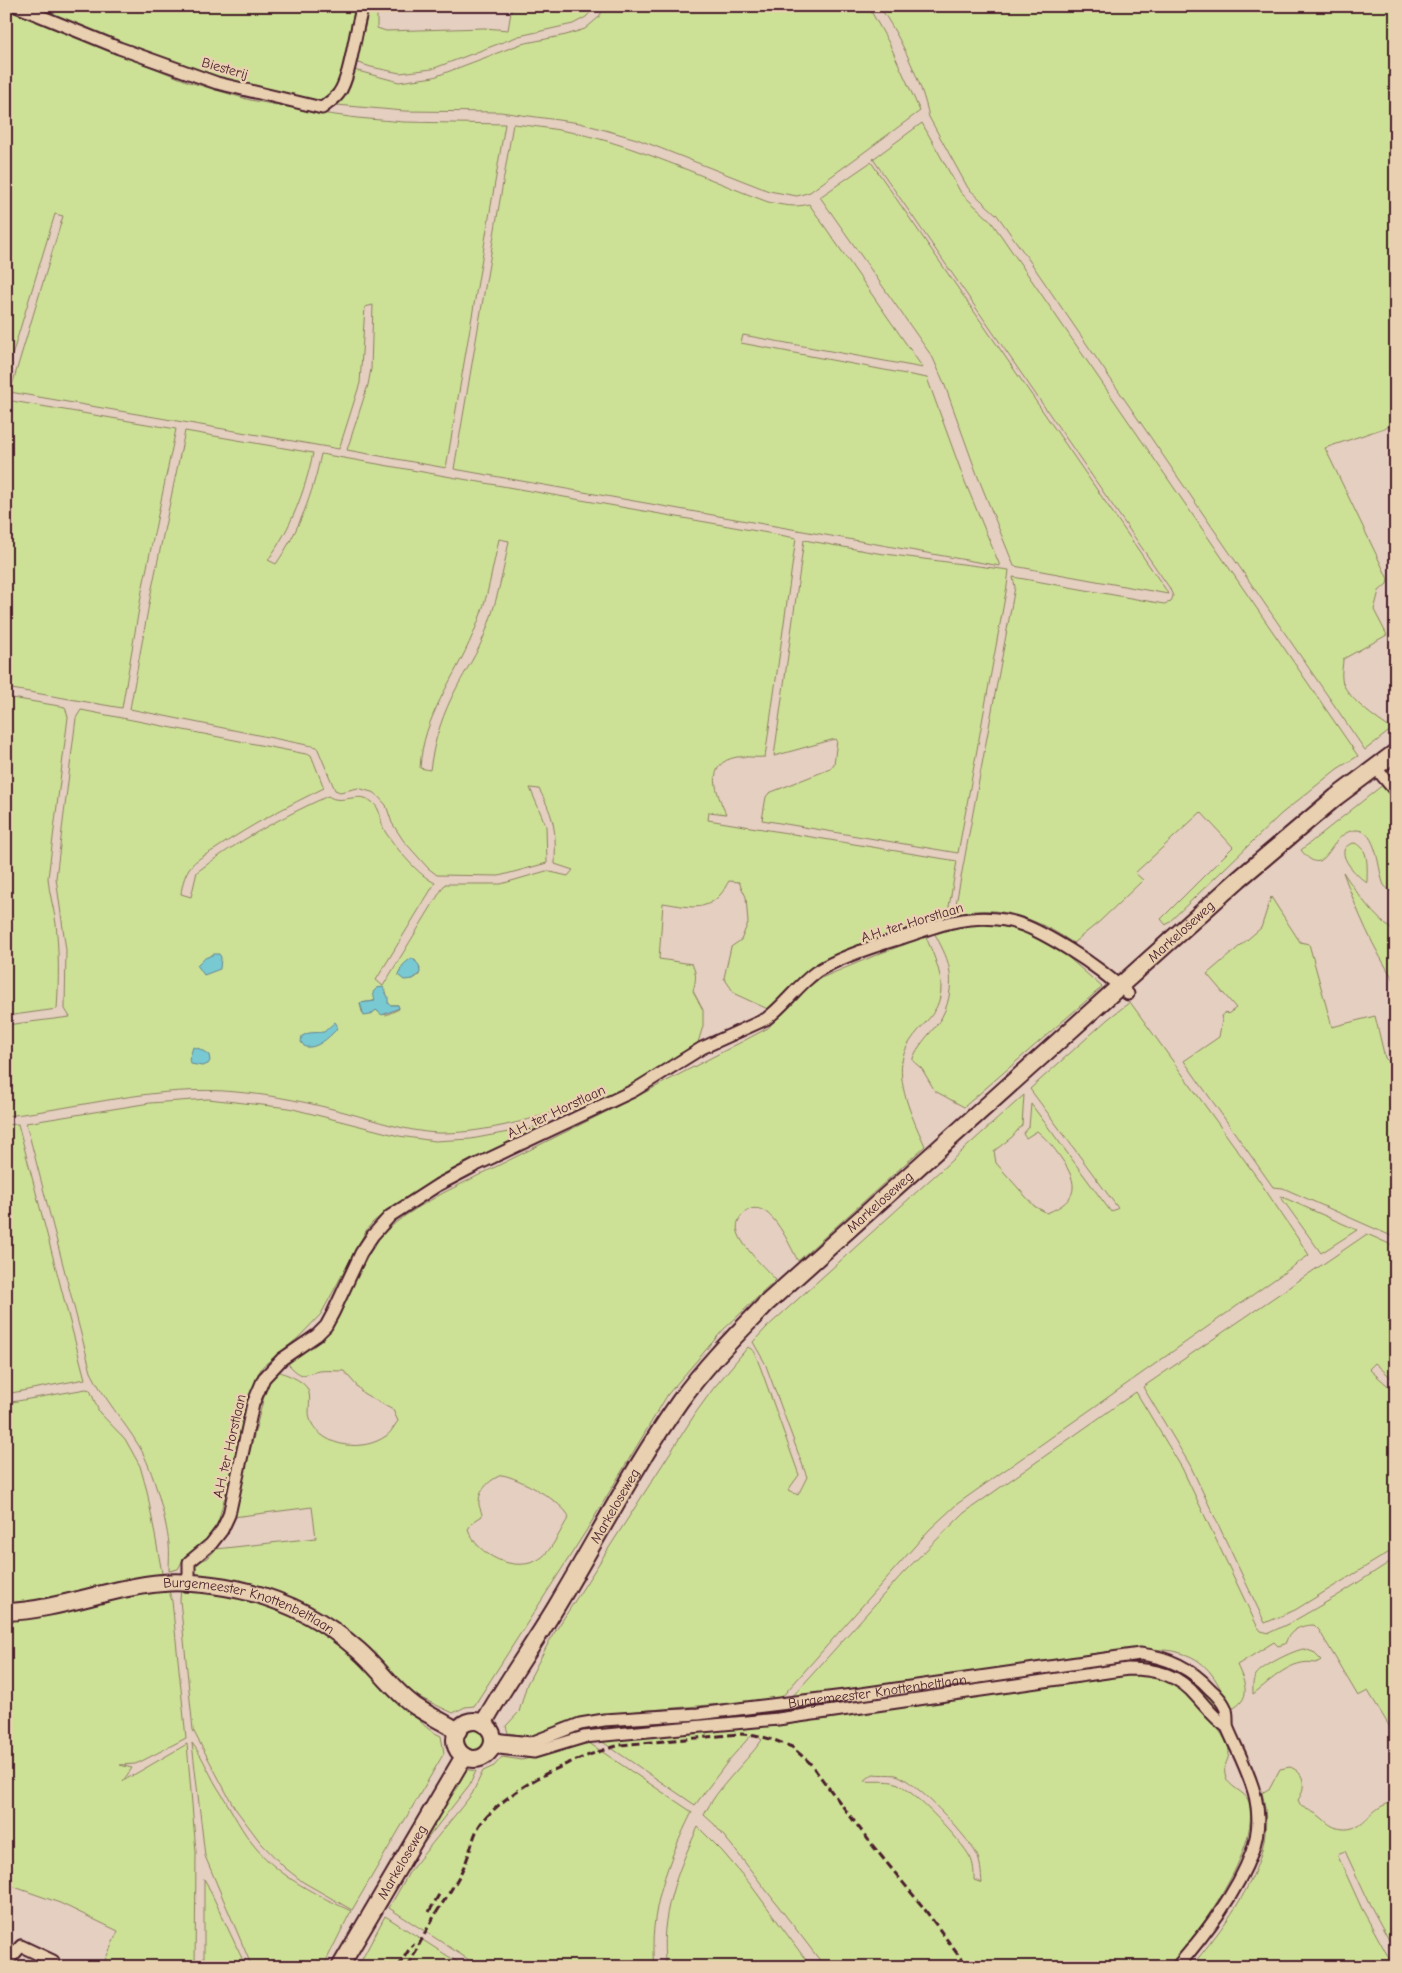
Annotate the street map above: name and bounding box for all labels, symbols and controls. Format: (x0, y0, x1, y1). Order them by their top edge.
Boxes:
street label: Biesterij (200, 54, 250, 83)
street label: Markeloseweg (1144, 897, 1218, 966)
street label: A.H. ter Horstlaan (859, 899, 965, 946)
street label: A.H. ter Horstlaan (504, 1081, 608, 1142)
street label: Markeloseweg (843, 1168, 917, 1236)
street label: A.H. ter Horstlaan (209, 1392, 250, 1500)
street label: Markeloseweg (587, 1465, 644, 1547)
street label: Burgemeester Knottenbeltlaan (162, 1574, 338, 1638)
street label: Burgemeester Knottenbeltlaan (787, 1671, 968, 1712)
street label: Markeloseweg (374, 1822, 431, 1903)

